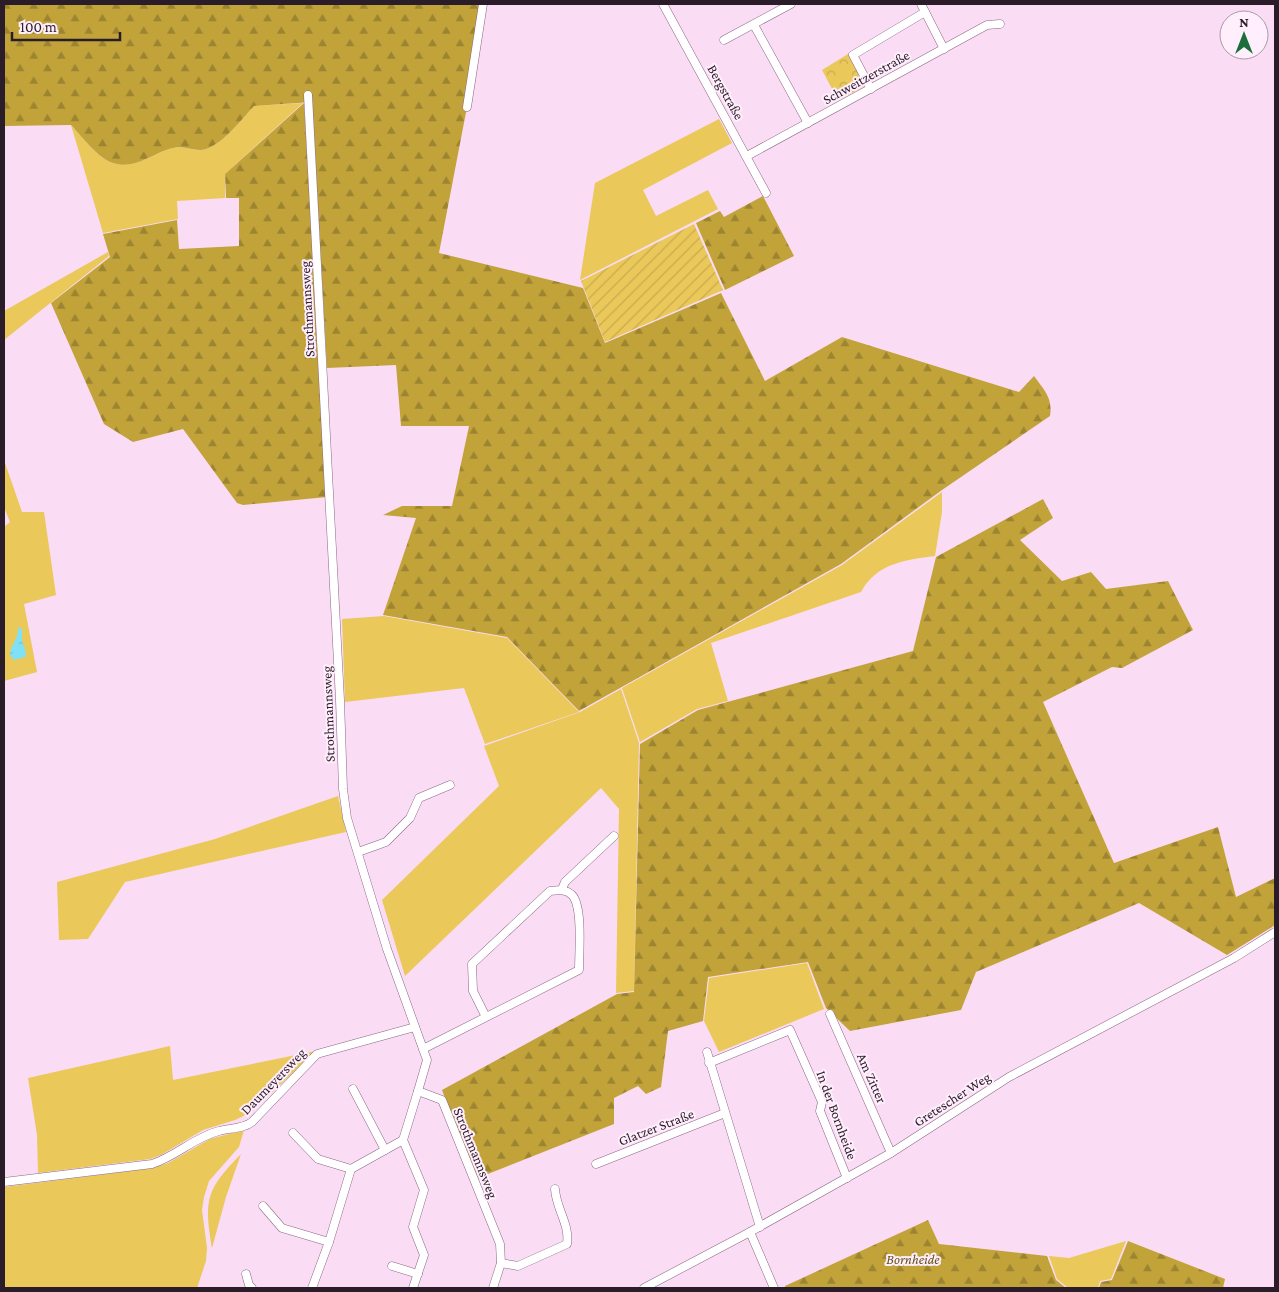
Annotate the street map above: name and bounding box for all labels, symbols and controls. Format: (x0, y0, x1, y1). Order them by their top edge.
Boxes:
scale bar (12, 10, 120, 42)
north arrow (1219, 10, 1269, 60)
text: N (1239, 14, 1249, 30)
text: 100 m (20, 19, 57, 35)
street label: Schweitzerstraße (820, 47, 912, 107)
street label: Bergstraße (704, 62, 748, 122)
street label: Strothmannsweg (296, 260, 318, 357)
street label: Strothmannsweg (318, 665, 338, 762)
street label: Daumeyersweg (237, 1044, 309, 1118)
street label: Am Zitter (854, 1050, 890, 1106)
street label: In der Bornheide (813, 1068, 861, 1162)
street label: Gretescher Weg (911, 1068, 993, 1130)
street label: Strothmannsweg (451, 1105, 502, 1201)
street label: Glatzer Straße (616, 1105, 696, 1149)
park label: Bornheide (886, 1251, 940, 1267)

